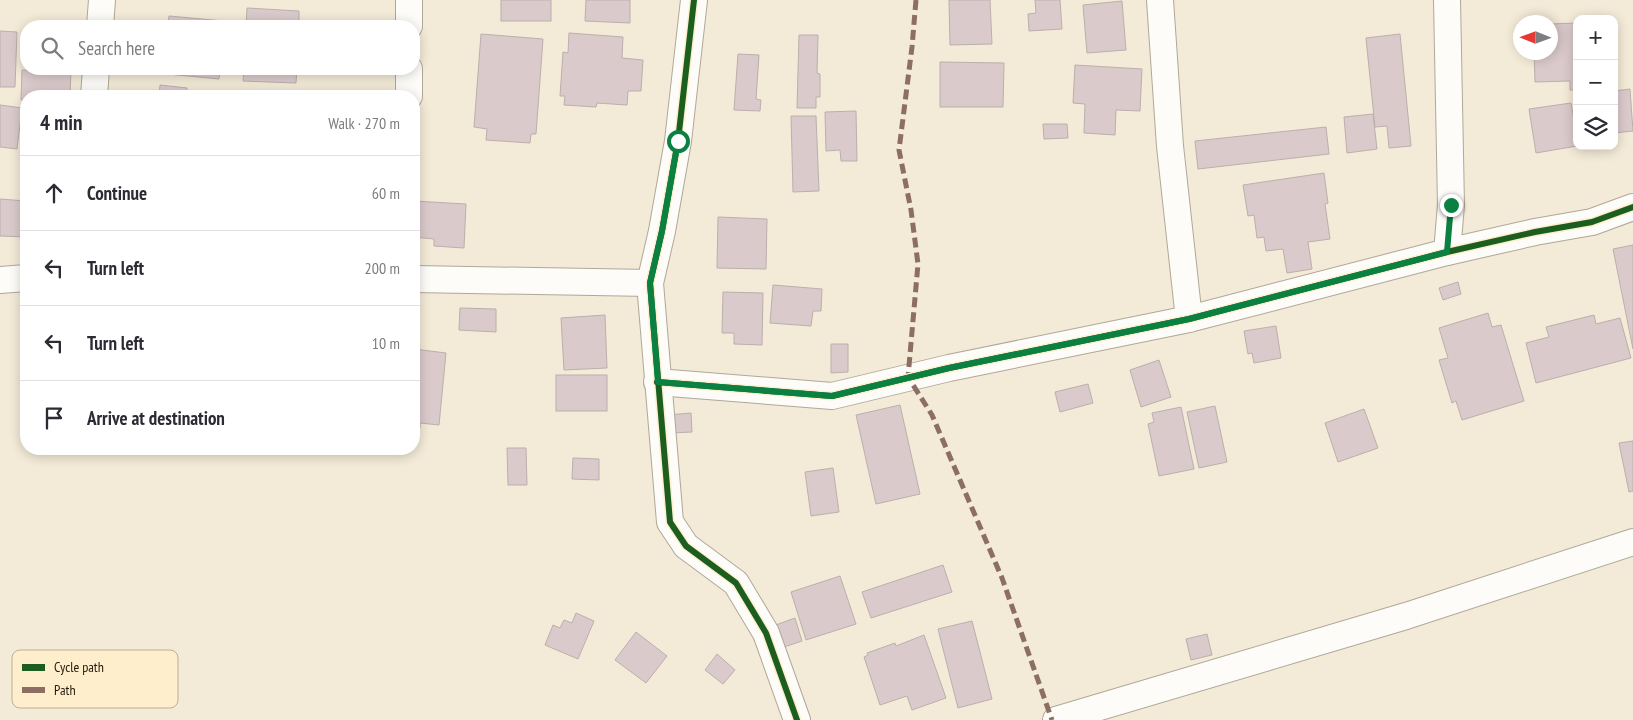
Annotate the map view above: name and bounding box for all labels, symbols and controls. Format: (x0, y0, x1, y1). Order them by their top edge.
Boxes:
north arrow (1513, 15, 1558, 60)
map controls (1573, 15, 1618, 150)
button: + (1573, 15, 1618, 60)
search box (20, 20, 420, 75)
icon: search (38, 34, 66, 62)
text: Search here (78, 36, 155, 60)
button: − (1573, 60, 1618, 105)
button: layers (1573, 105, 1618, 150)
text: 4 min (40, 109, 82, 136)
text: Walk · 270 m (328, 113, 400, 133)
route start (667, 130, 690, 153)
icon: ahead (40, 179, 68, 207)
text: Continue (87, 181, 147, 205)
text: 60 m (372, 183, 400, 203)
route end (1440, 194, 1463, 217)
icon: left (40, 254, 68, 282)
text: Turn left (87, 256, 144, 280)
text: 200 m (365, 258, 400, 278)
icon: left (40, 329, 68, 357)
text: Turn left (87, 331, 144, 355)
text: 10 m (372, 333, 400, 353)
icon: arrive (40, 404, 68, 432)
text: Arrive at destination (87, 406, 225, 430)
legend (12, 650, 178, 708)
text: Cycle path (54, 658, 104, 676)
text: Path (54, 681, 76, 699)

